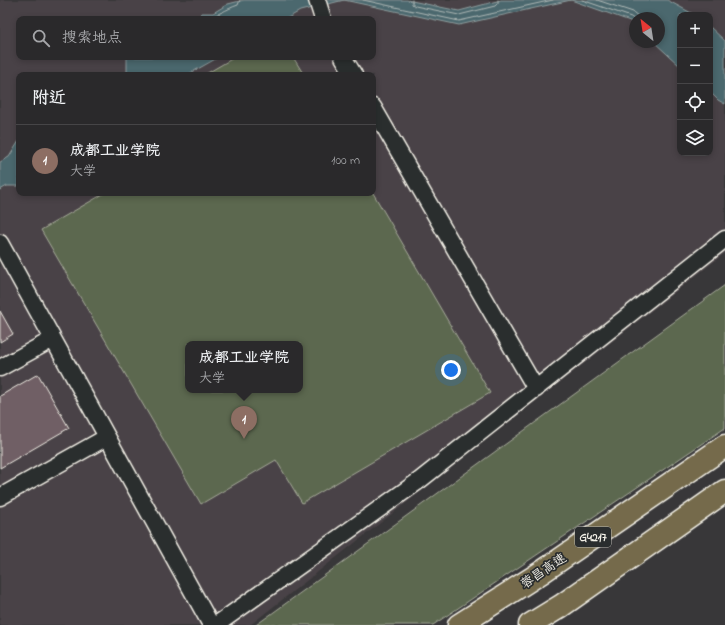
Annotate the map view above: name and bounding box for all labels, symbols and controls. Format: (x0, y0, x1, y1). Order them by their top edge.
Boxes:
north arrow (629, 12, 665, 48)
map controls (677, 12, 713, 156)
button: + (677, 12, 713, 48)
search box (16, 16, 376, 60)
icon: search (30, 27, 52, 49)
text: 搜索地点 (62, 27, 122, 49)
button: − (677, 48, 713, 84)
button: locate (677, 84, 713, 120)
text: 附近 (32, 86, 66, 111)
button: layers (677, 120, 713, 156)
text: 成都工业学院 (70, 140, 160, 162)
text: 1 (43, 151, 47, 170)
text: 100 m (331, 151, 360, 170)
text: 大学 (70, 162, 96, 181)
popup (185, 341, 303, 393)
text: 成都工业学院 (199, 347, 289, 369)
your location (441, 360, 461, 380)
text: 大学 (199, 369, 225, 388)
pin: 1 (231, 406, 257, 439)
road number: G4217 (575, 527, 611, 547)
street label: 蓉昌高速 (517, 549, 571, 594)

